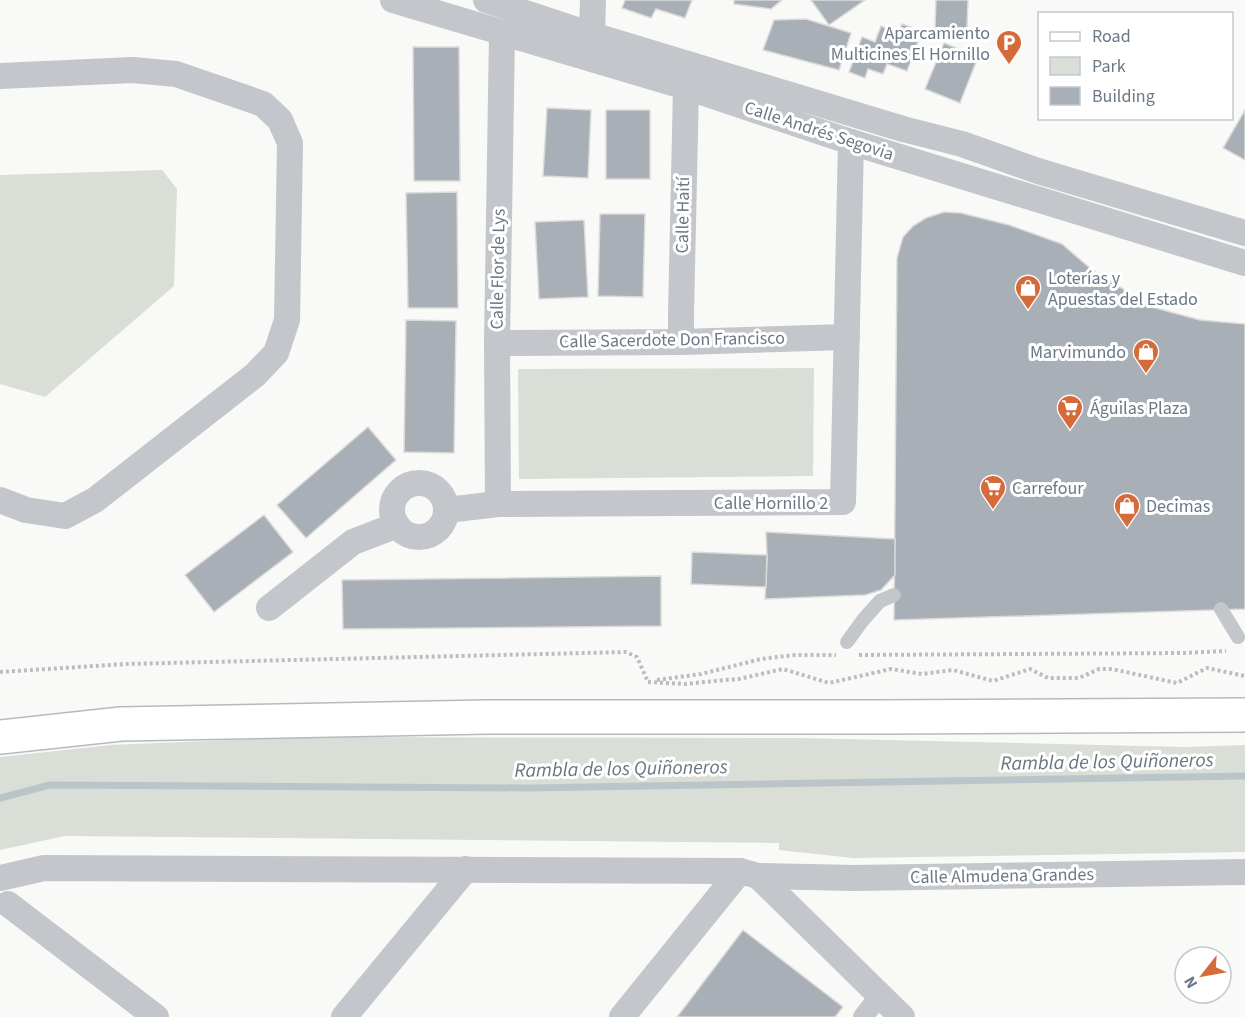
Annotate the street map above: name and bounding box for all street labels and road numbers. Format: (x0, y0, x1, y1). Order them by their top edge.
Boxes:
street label: Calle Andrés Segovia (741, 95, 897, 167)
street label: Calle Haití (670, 176, 696, 254)
street label: Calle Flor de Lys (484, 208, 512, 330)
street label: Calle Sacerdote Don Francisco (559, 326, 785, 354)
street label: Calle Hornillo 2 (714, 491, 828, 516)
street label: Calle Almudena Grandes (910, 862, 1094, 890)

